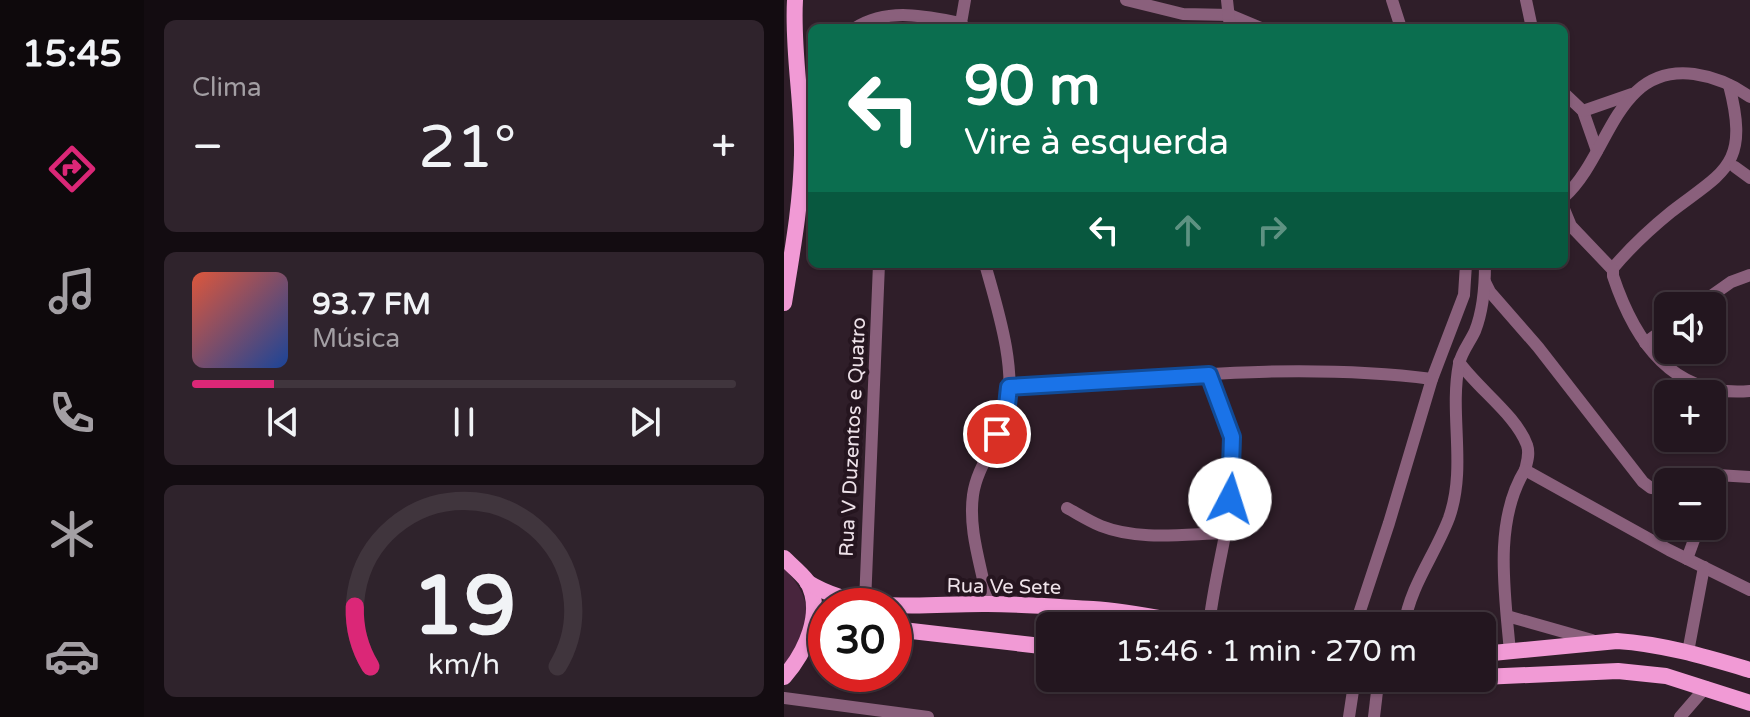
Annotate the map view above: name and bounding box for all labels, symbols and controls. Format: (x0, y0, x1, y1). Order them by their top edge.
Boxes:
text: 15:45 (22, 33, 122, 76)
text: 90 m (964, 53, 1100, 120)
icon: left (832, 56, 936, 160)
text: Clima (192, 72, 262, 103)
text: 21° (418, 112, 516, 184)
text: − (192, 121, 223, 174)
text: + (711, 121, 736, 174)
text: Vire à esquerda (964, 121, 1229, 164)
icon: directions (44, 141, 100, 197)
icon: left (1082, 208, 1126, 252)
icon: ahead (1166, 208, 1210, 252)
icon: right (1250, 208, 1294, 252)
icon: music (44, 263, 100, 319)
text: 93.7 FM (312, 286, 431, 323)
map controls (1654, 292, 1726, 540)
button: sound (1654, 292, 1726, 364)
street label: Rua V Duzentos e Quatro (835, 317, 871, 557)
text: Música (312, 323, 400, 354)
button: + (1654, 380, 1726, 452)
icon: phone (44, 385, 100, 441)
icon: previous (261, 400, 305, 444)
icon: pause (442, 400, 486, 444)
icon: next (623, 400, 667, 444)
pin (963, 400, 1031, 468)
icon: arrive (975, 412, 1019, 456)
position arrow (1188, 457, 1272, 541)
button: − (1654, 468, 1726, 540)
icon: climate (44, 506, 100, 562)
text: 19 (412, 556, 516, 656)
street label: Rua Ve Sete (946, 574, 1061, 600)
speed limit sign: 30 (808, 588, 912, 692)
icon: car (44, 628, 100, 684)
text: 15:46 · 1 min · 270 m (1115, 633, 1417, 670)
text: km/h (428, 648, 500, 682)

